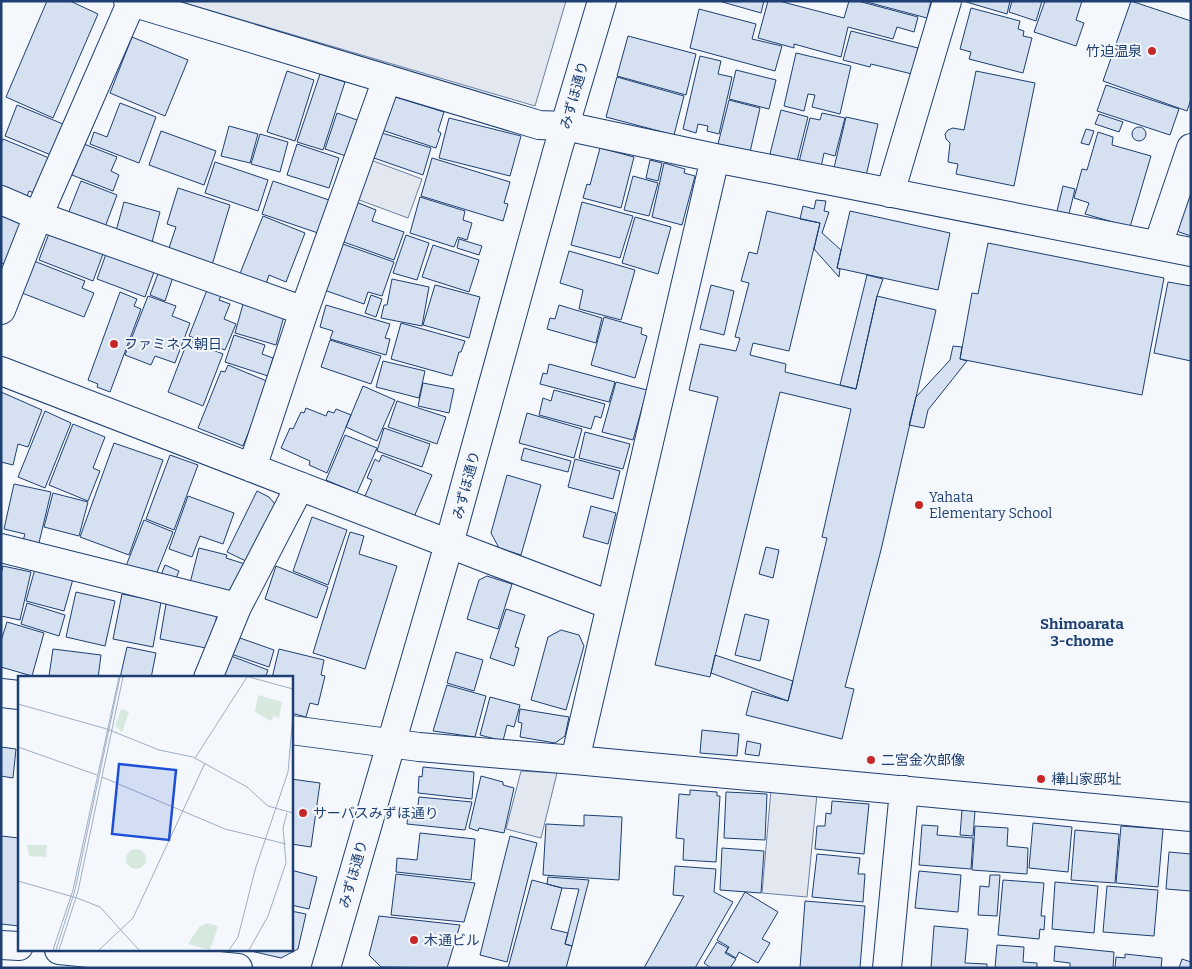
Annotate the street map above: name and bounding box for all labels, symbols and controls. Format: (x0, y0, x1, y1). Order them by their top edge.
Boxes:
place label: 竹迫温泉 (1086, 43, 1142, 60)
marker: 竹迫温泉 (1146, 45, 1158, 57)
street label: みずほ通り (557, 59, 592, 131)
place label: ファミネス朝日 (124, 336, 222, 353)
marker: ファミネス朝日 (108, 338, 120, 350)
street label: みずほ通り (449, 449, 484, 521)
place label: Yahata Elementary School (929, 489, 1052, 522)
marker: Yahata Elementary School (913, 499, 925, 511)
district label: Shimoarata 3-chome (1040, 615, 1125, 650)
inset map (18, 676, 292, 952)
place label: 二宮金次郎像 (881, 752, 965, 769)
marker: 二宮金次郎像 (865, 754, 877, 766)
place label: 樺山家邸址 (1051, 771, 1121, 788)
marker: 樺山家邸址 (1035, 773, 1047, 785)
place label: サーバスみずほ通り (313, 805, 439, 822)
marker: サーバスみずほ通り (297, 807, 309, 819)
street label: みずほ通り (336, 838, 371, 910)
place label: 木通ビル (424, 932, 480, 949)
marker: 木通ビル (408, 934, 420, 946)

